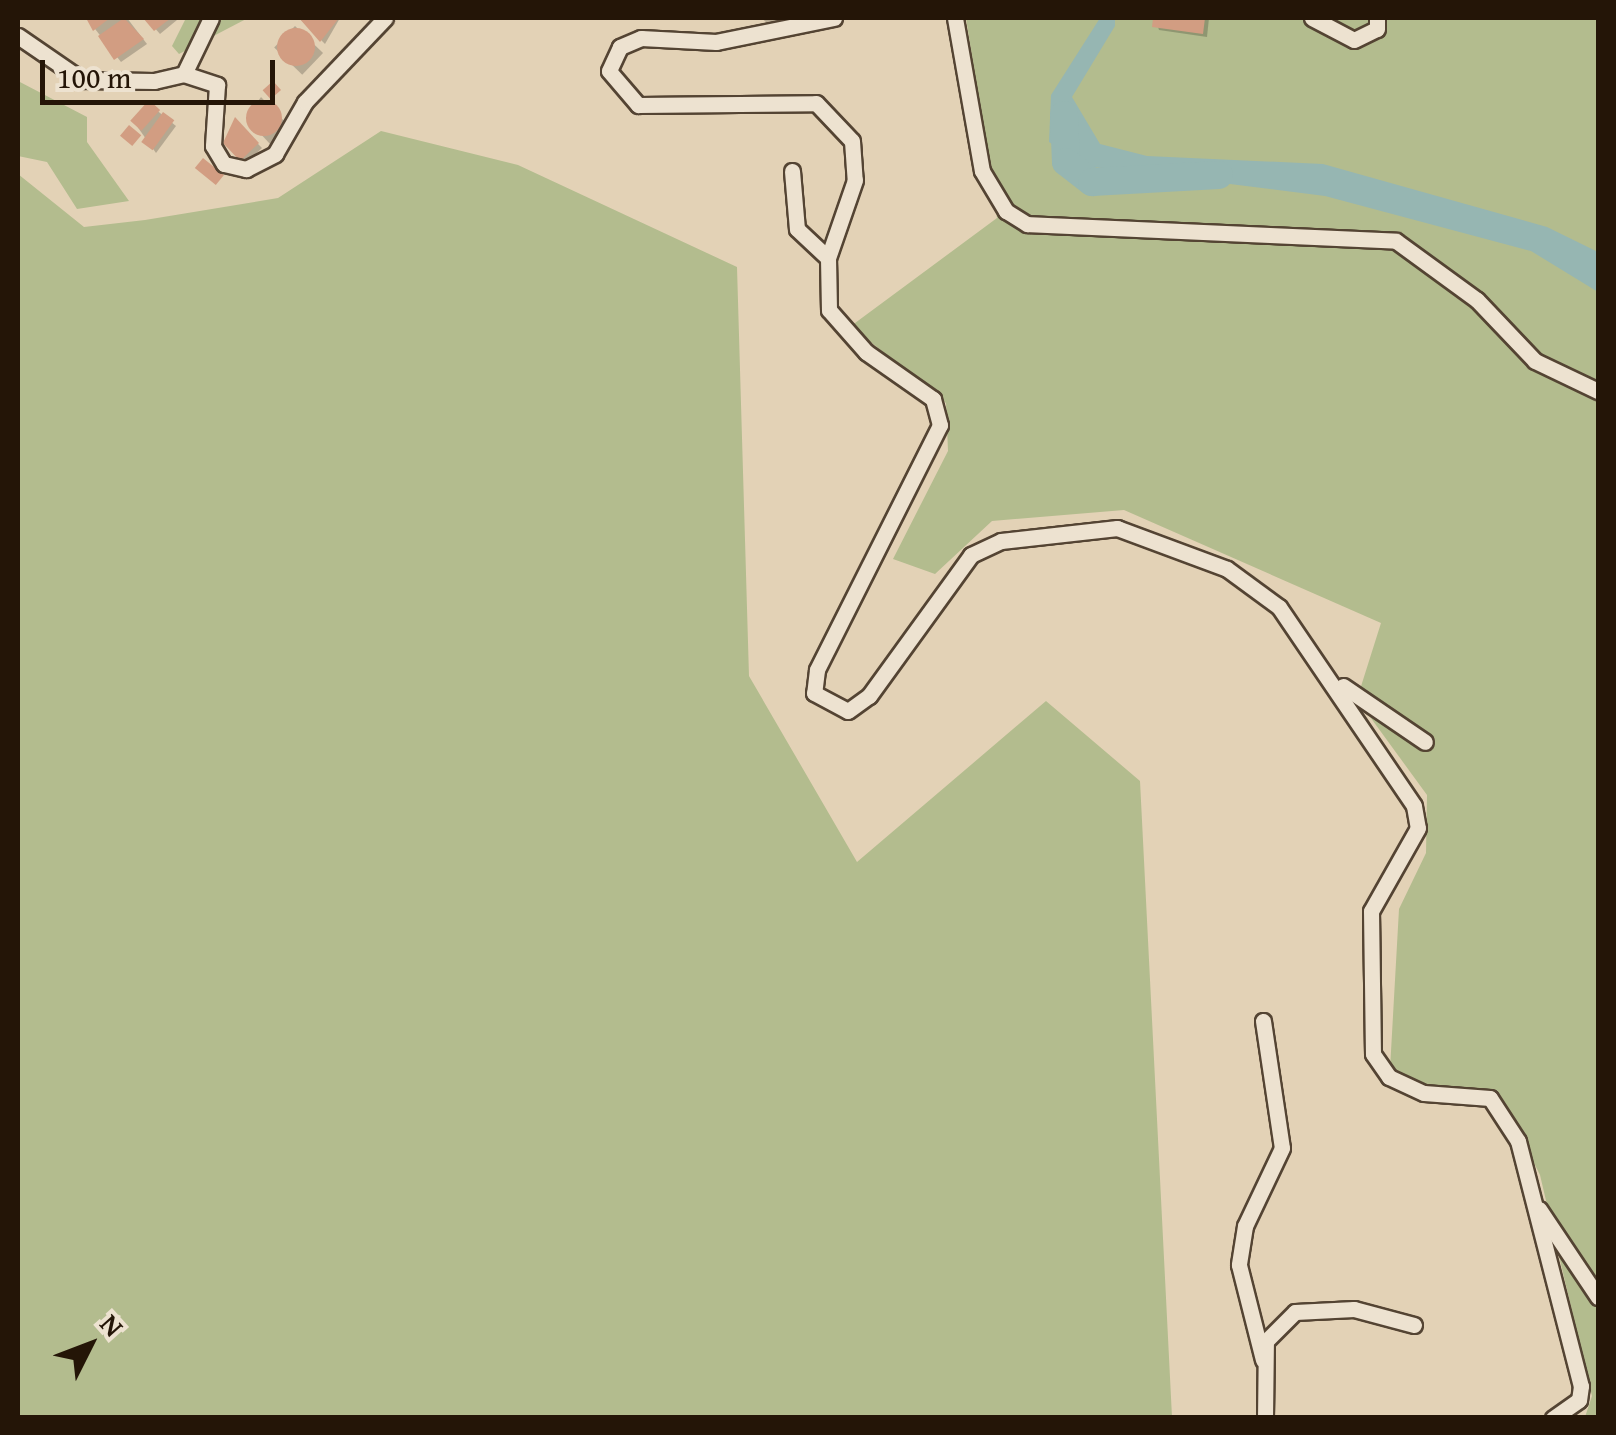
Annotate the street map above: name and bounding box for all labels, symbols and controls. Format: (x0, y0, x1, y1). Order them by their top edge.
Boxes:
scale bar (45, 40, 280, 102)
text: 100 m (57, 55, 131, 99)
north arrow (40, 1295, 140, 1395)
text: N (91, 1304, 134, 1345)

